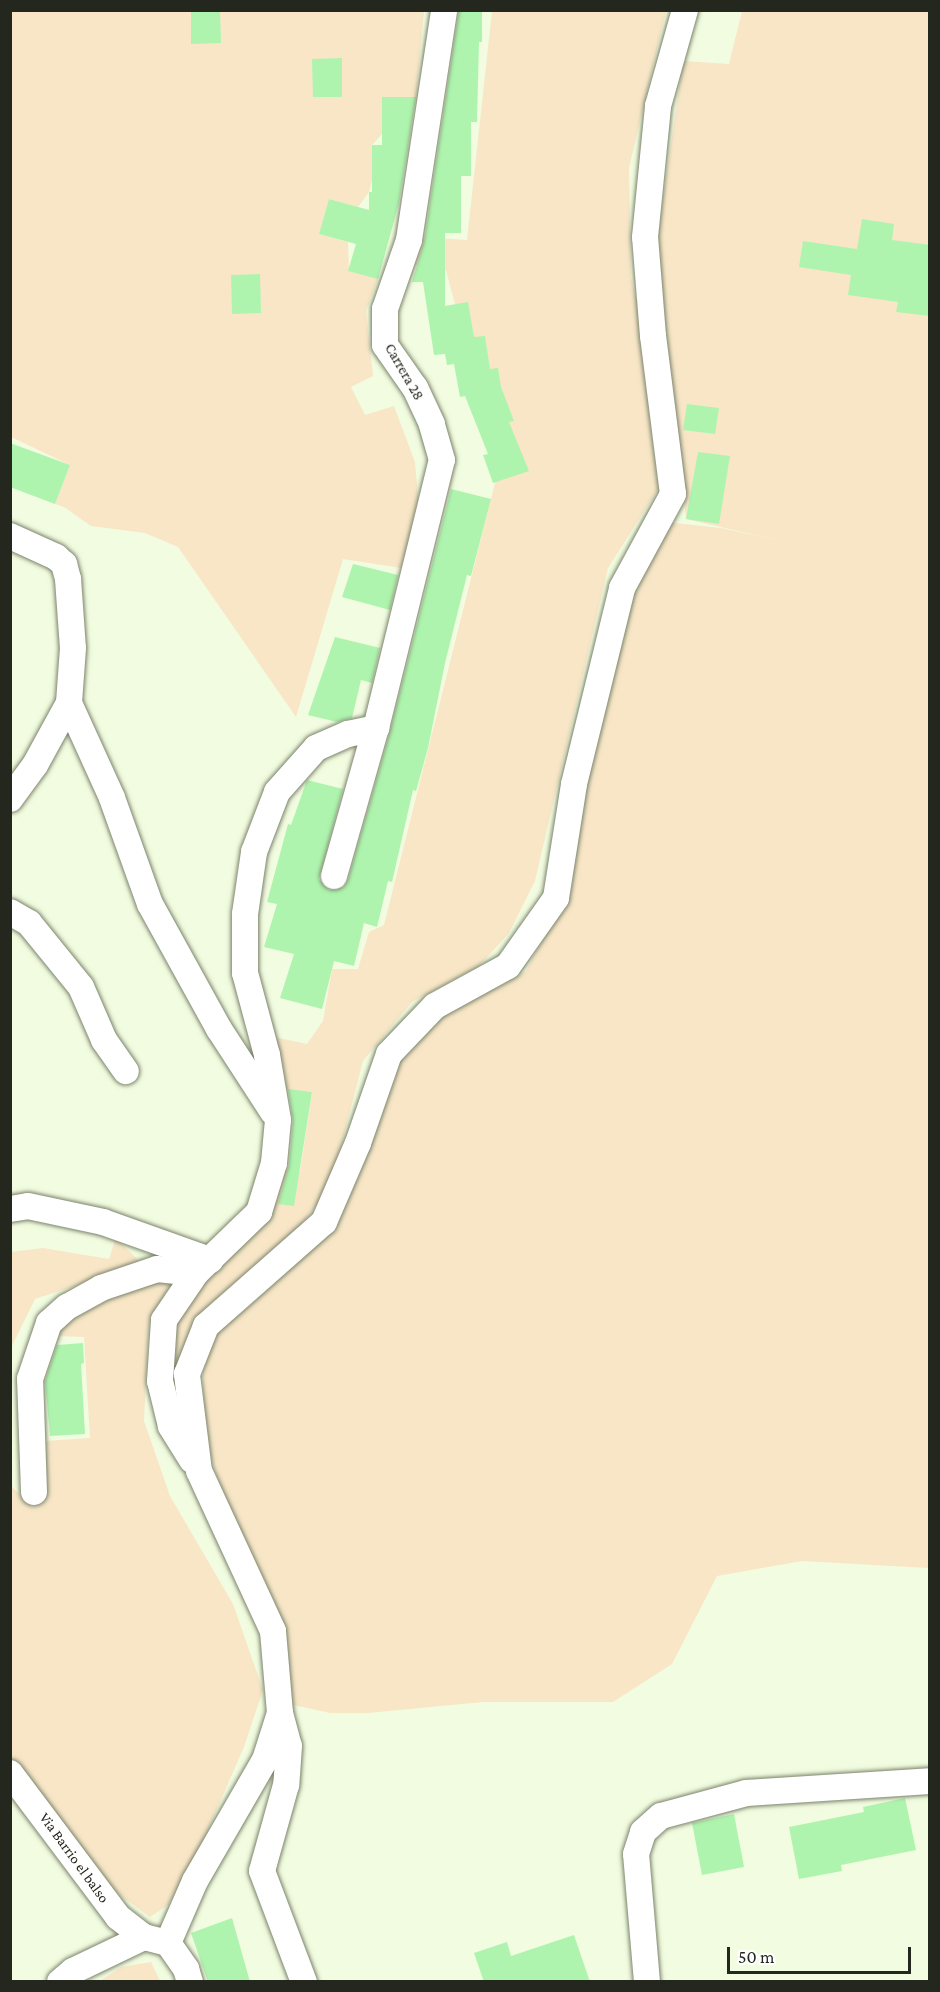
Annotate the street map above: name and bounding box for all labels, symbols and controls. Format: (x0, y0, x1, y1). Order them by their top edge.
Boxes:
street label: Carrera 28 (381, 340, 427, 404)
street label: Via Barrio el balso (35, 1809, 113, 1907)
scale bar (730, 1935, 914, 1973)
text: 50 m (738, 1947, 775, 1967)

